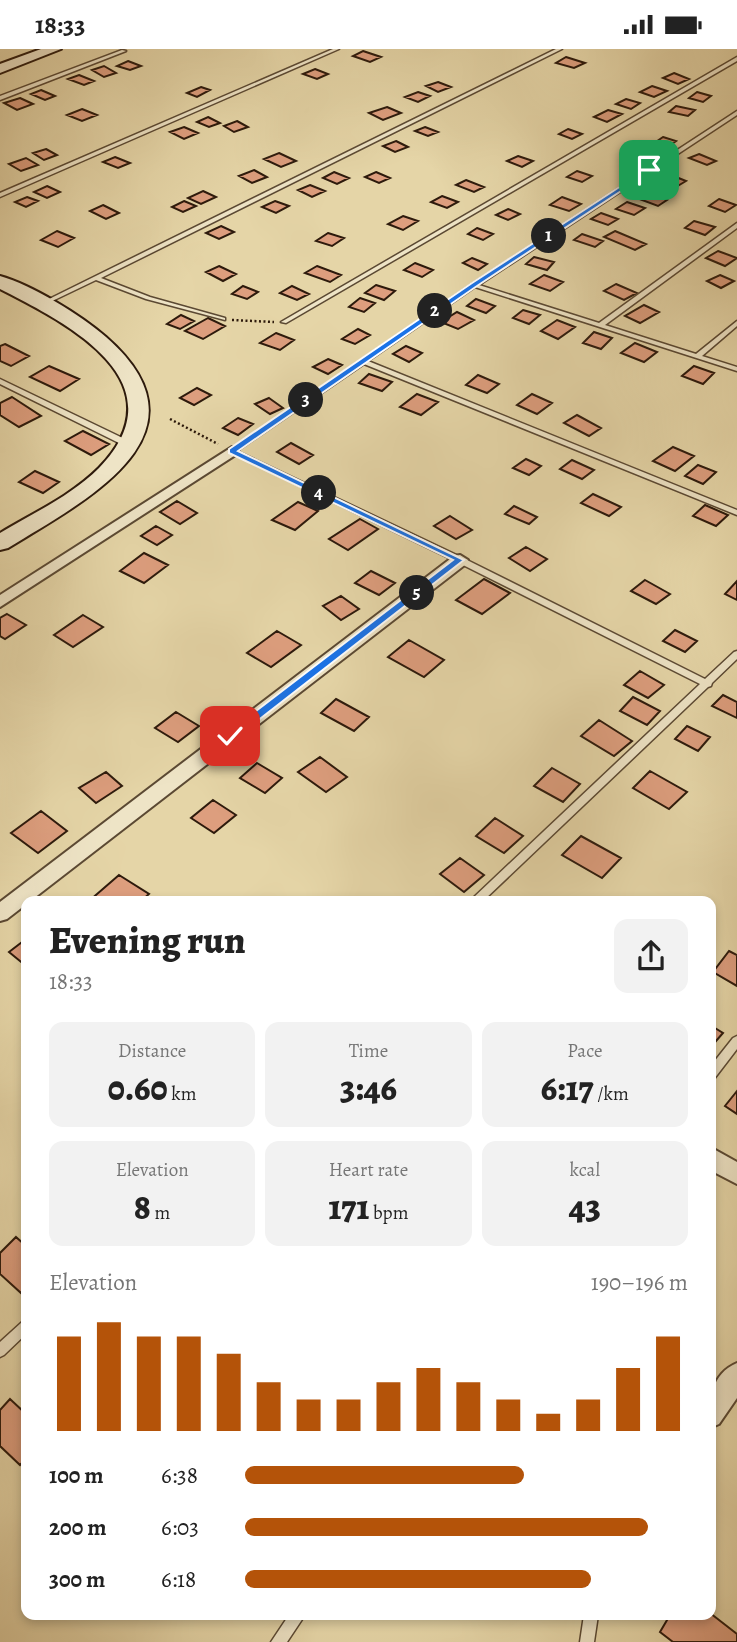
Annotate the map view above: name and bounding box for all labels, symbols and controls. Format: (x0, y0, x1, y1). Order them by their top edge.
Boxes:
text: 18:33 (35, 7, 85, 42)
pin (619, 140, 679, 200)
icon: arrive (630, 151, 668, 189)
pin: 1 (532, 219, 566, 253)
text: 1 (545, 222, 552, 248)
pin: 2 (418, 293, 452, 329)
text: 2 (430, 297, 439, 323)
pin: 3 (288, 383, 324, 417)
text: 3 (301, 386, 310, 412)
pin: 4 (302, 475, 336, 511)
text: 4 (314, 479, 323, 505)
pin: 5 (400, 575, 434, 611)
text: 5 (412, 579, 421, 605)
pin (200, 706, 260, 766)
icon: check (211, 717, 249, 755)
text: Evening run (49, 914, 246, 966)
button: share (614, 919, 688, 993)
text: 18:33 (49, 966, 93, 997)
text: Distance (118, 1038, 186, 1064)
text: Time (349, 1038, 388, 1064)
text: Pace (567, 1038, 602, 1064)
text: 0.60 (108, 1064, 167, 1112)
text: 3:46 (340, 1064, 397, 1112)
text: 6:17 (541, 1064, 594, 1112)
text: km (167, 1081, 196, 1107)
text: /km (594, 1081, 629, 1107)
text: Elevation (116, 1157, 189, 1183)
text: Heart rate (329, 1157, 408, 1183)
text: kcal (570, 1157, 600, 1183)
text: 8 (134, 1183, 151, 1231)
text: 171 (329, 1183, 369, 1231)
text: 43 (569, 1183, 601, 1231)
text: m (151, 1200, 170, 1226)
text: bpm (369, 1200, 408, 1226)
text: Elevation (49, 1267, 137, 1298)
text: 190–196 m (591, 1267, 688, 1298)
text: 100 m (49, 1460, 104, 1491)
text: 6:38 (161, 1460, 198, 1491)
text: 200 m (49, 1512, 107, 1543)
text: 6:03 (161, 1512, 199, 1543)
text: 300 m (49, 1564, 105, 1595)
text: 6:18 (161, 1564, 196, 1595)

